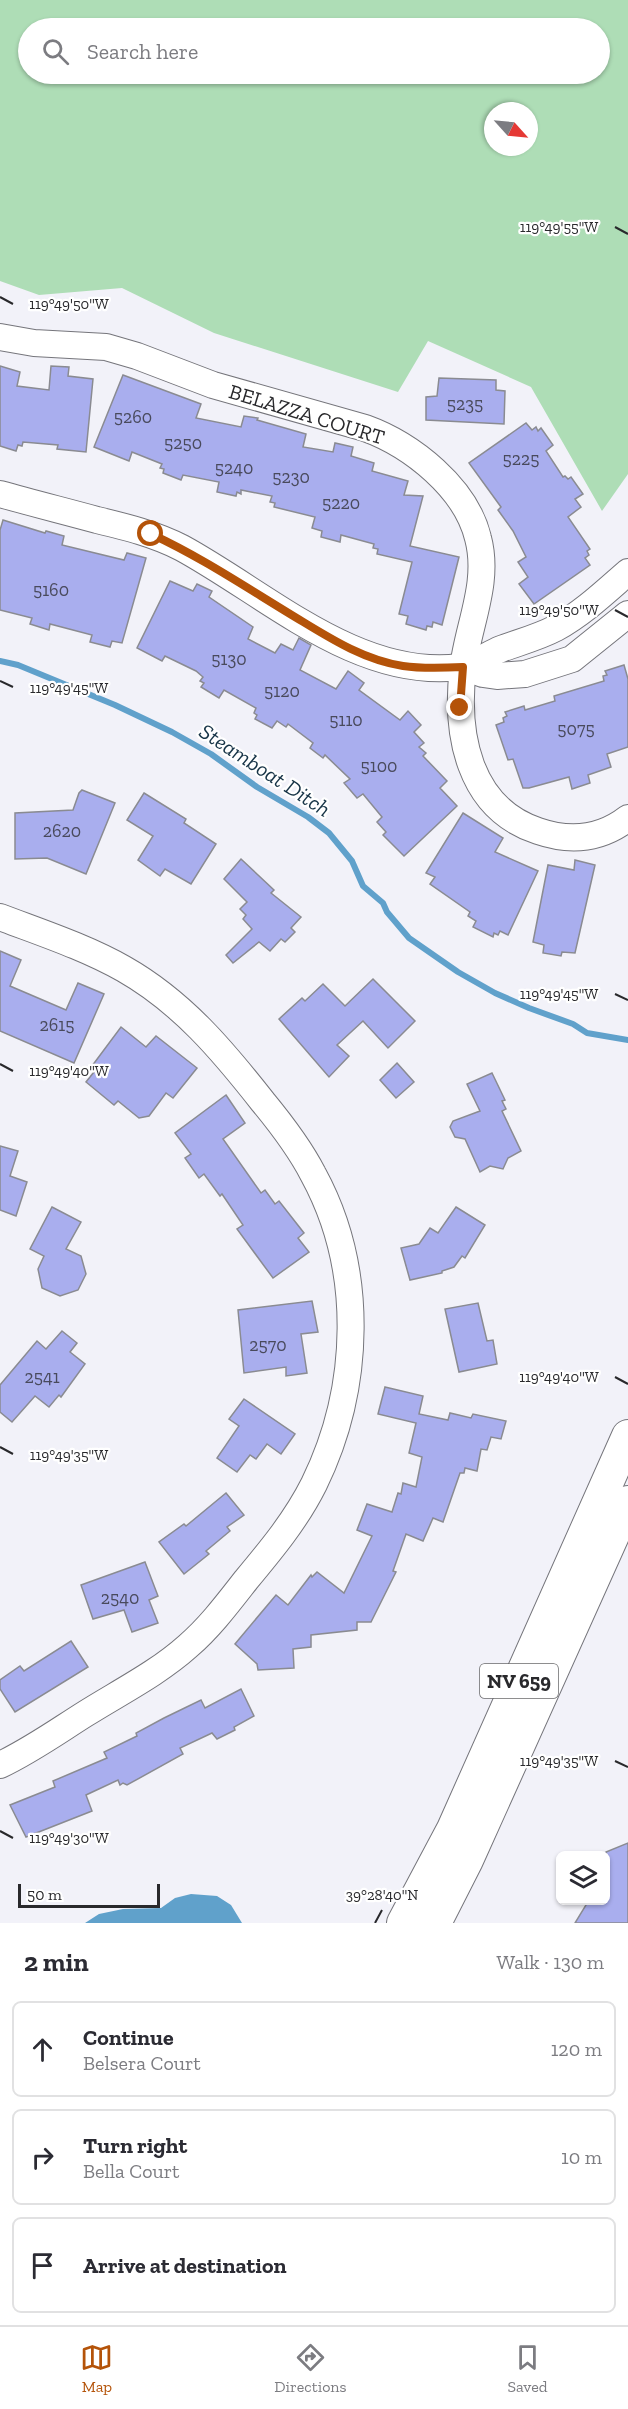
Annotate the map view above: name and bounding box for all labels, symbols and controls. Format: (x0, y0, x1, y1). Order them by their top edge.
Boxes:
search box (18, 18, 610, 84)
icon: search (39, 35, 72, 68)
text: Search here (87, 38, 198, 65)
north arrow (484, 102, 538, 156)
text: 119°49'55"W (520, 218, 598, 236)
text: 119°49'50"W (29, 295, 109, 313)
street label: BELAZZA COURT (226, 378, 388, 450)
house number: 5235 (447, 393, 483, 415)
house number: 5260 (114, 406, 152, 428)
house number: 5250 (164, 432, 202, 454)
house number: 5225 (503, 448, 539, 470)
house number: 5240 (215, 457, 253, 479)
house number: 5230 (272, 466, 310, 488)
house number: 5220 (322, 492, 360, 514)
route start (137, 520, 163, 546)
house number: 5160 (33, 579, 69, 601)
text: 119°49'50"W (519, 601, 599, 619)
house number: 5130 (211, 648, 247, 670)
text: 119°49'45"W (30, 679, 108, 697)
house number: 5120 (264, 680, 300, 702)
route end (446, 694, 472, 720)
house number: 5110 (329, 709, 363, 731)
water label: Steamboat Ditch (194, 717, 336, 823)
house number: 5075 (557, 718, 595, 740)
house number: 5100 (361, 755, 397, 777)
house number: 2620 (43, 820, 81, 842)
text: 119°49'45"W (520, 985, 598, 1003)
house number: 2615 (40, 1014, 74, 1036)
text: 119°49'40"W (29, 1062, 109, 1080)
house number: 2570 (249, 1334, 287, 1356)
house number: 2541 (24, 1366, 60, 1388)
text: 119°49'40"W (519, 1368, 599, 1386)
text: 119°49'35"W (30, 1446, 108, 1464)
house number: 2540 (101, 1587, 139, 1609)
road number: NV 659 (480, 1664, 558, 1698)
text: 119°49'35"W (520, 1752, 598, 1770)
text: 119°49'30"W (29, 1829, 109, 1847)
map controls (556, 1851, 610, 1905)
button: layers (556, 1851, 610, 1905)
scale bar (18, 1881, 160, 1908)
text: 50 m (27, 1885, 62, 1904)
text: 39°28'40"N (346, 1886, 418, 1904)
text: 2 min (24, 1946, 89, 1978)
text: Walk · 130 m (497, 1950, 604, 1974)
text: Continue (83, 2024, 174, 2051)
icon: ahead (26, 2033, 59, 2066)
text: 120 m (551, 2037, 602, 2061)
text: Belsera Court (83, 2051, 201, 2075)
text: Turn right (83, 2132, 187, 2159)
icon: right (26, 2141, 59, 2174)
text: 10 m (561, 2145, 602, 2169)
text: Bella Court (83, 2159, 180, 2183)
icon: arrive (26, 2249, 59, 2282)
text: Arrive at destination (83, 2252, 286, 2279)
tab: Map (80, 2341, 113, 2396)
tab: Directions (274, 2341, 347, 2396)
tab: Saved (507, 2341, 548, 2396)

